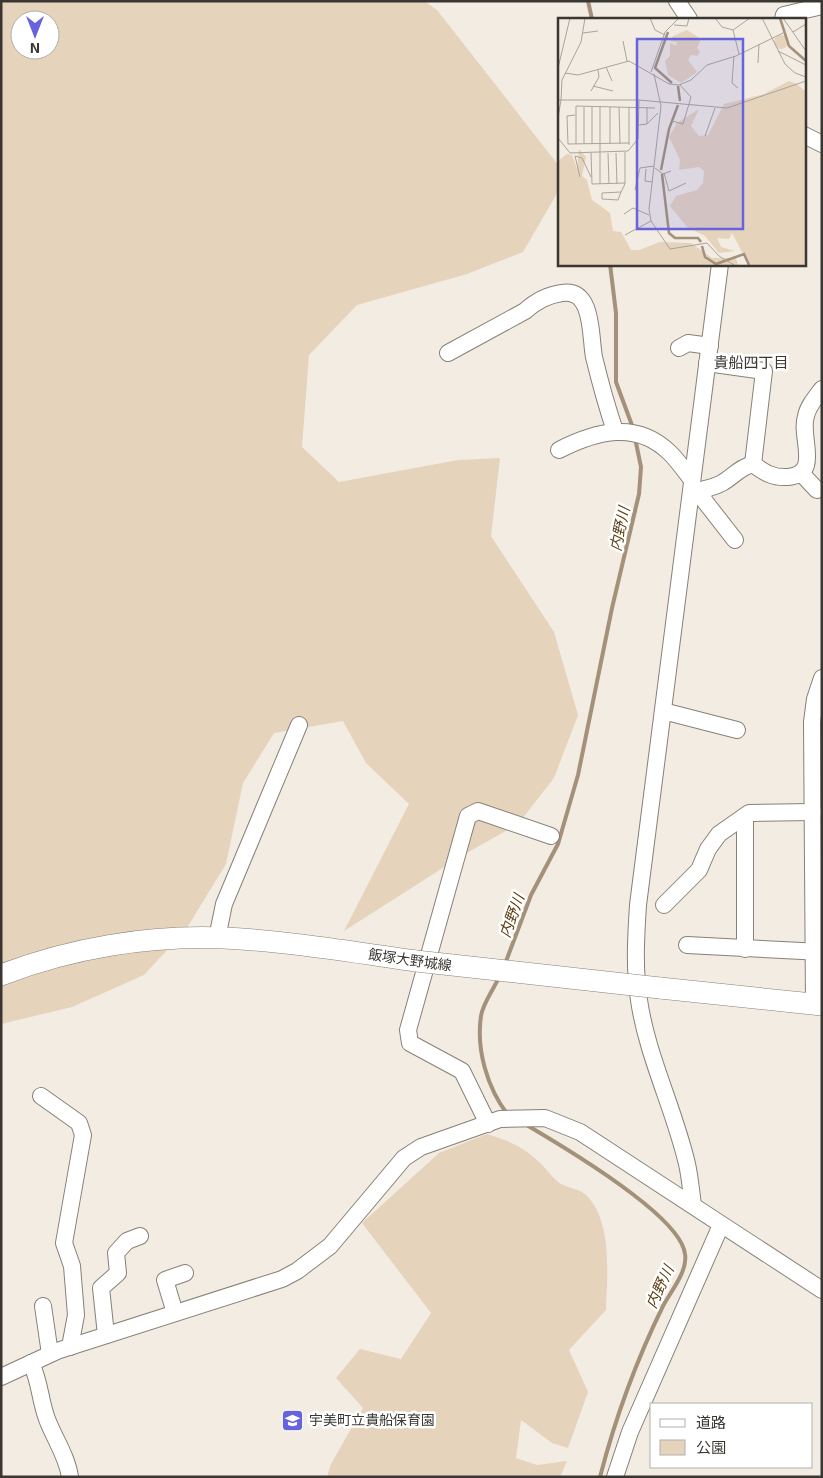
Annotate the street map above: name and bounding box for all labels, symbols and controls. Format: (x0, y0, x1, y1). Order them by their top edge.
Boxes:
north arrow (10, 10, 60, 60)
inset map (558, 18, 806, 265)
text: N (30, 40, 40, 57)
district label: 貴船四丁目 (713, 353, 789, 371)
water label: 内野川 (606, 503, 633, 553)
water label: 内野川 (495, 890, 528, 940)
street label: 飯塚大野城線 (367, 945, 453, 974)
water label: 内野川 (641, 1261, 678, 1311)
legend (650, 1403, 813, 1468)
school or university icon: 宇美町立貴船保育園 (281, 1408, 305, 1432)
place label: 宇美町立貴船保育園 (309, 1411, 435, 1428)
text: 道路 (696, 1413, 726, 1431)
text: 公園 (696, 1438, 726, 1456)

